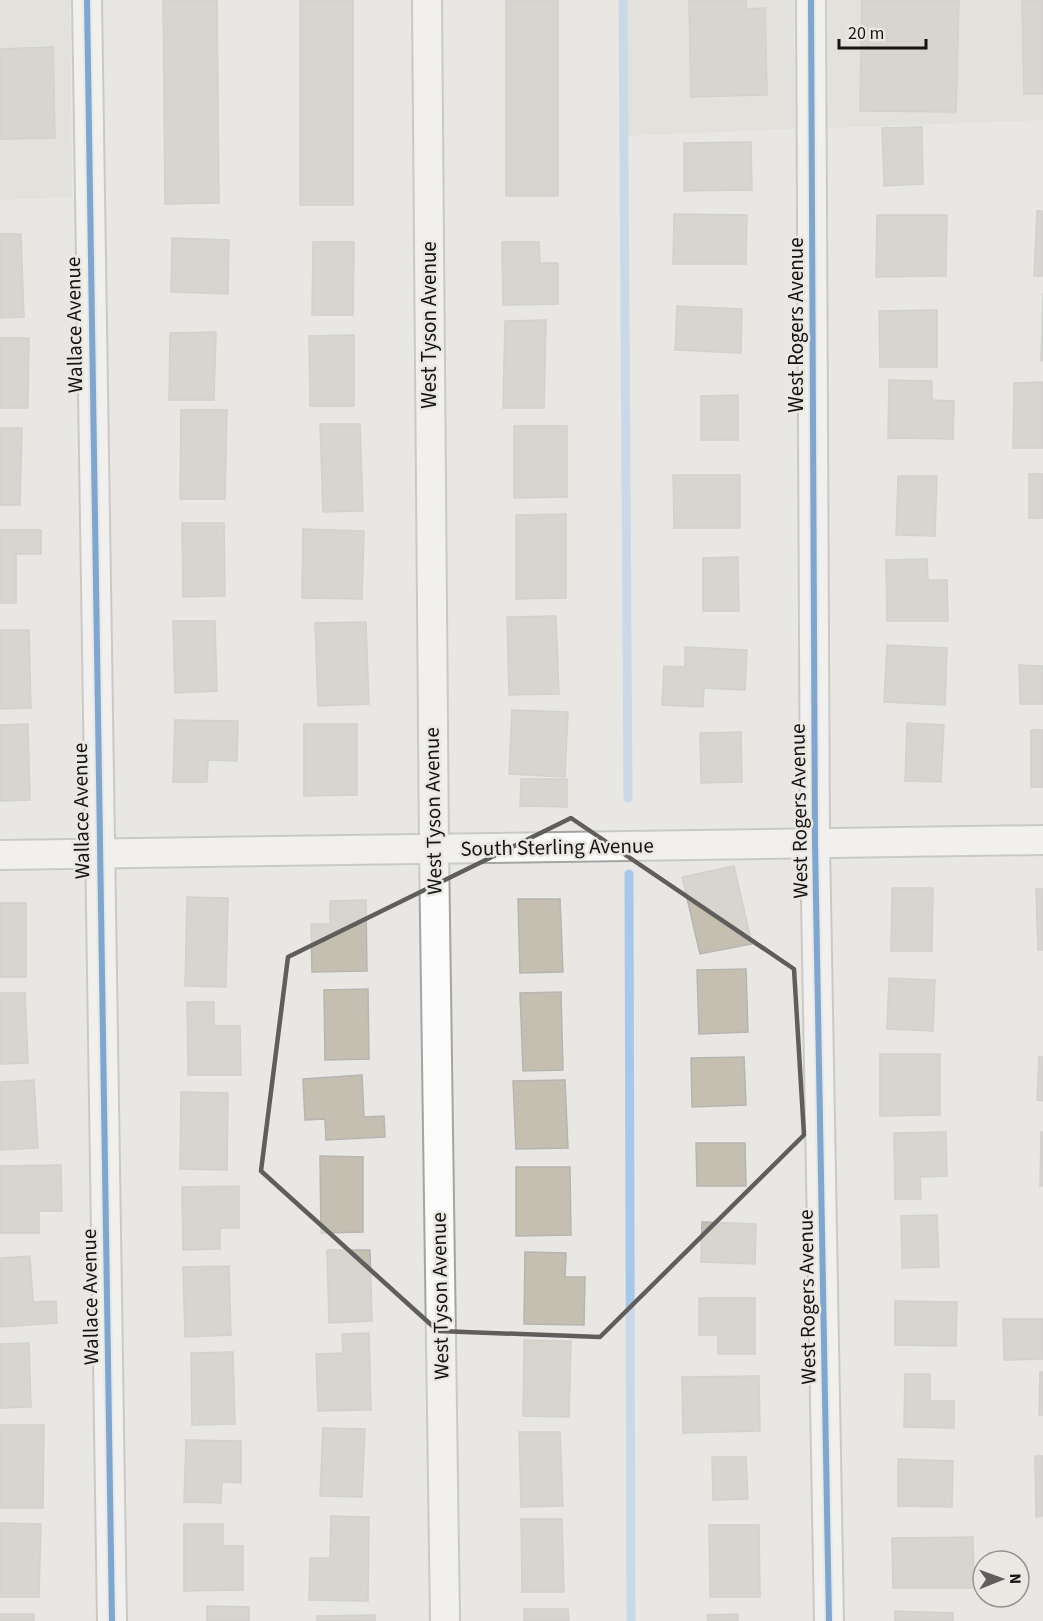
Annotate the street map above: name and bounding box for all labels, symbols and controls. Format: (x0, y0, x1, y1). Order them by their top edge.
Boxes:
scale bar (839, 12, 926, 50)
text: 20 m (848, 21, 884, 46)
street label: West Rogers Avenue (781, 237, 811, 413)
street label: West Tyson Avenue (414, 241, 444, 409)
street label: Wallace Avenue (58, 256, 90, 394)
street label: West Rogers Avenue (782, 723, 816, 899)
street label: West Tyson Avenue (417, 727, 449, 895)
street label: Wallace Avenue (65, 742, 97, 880)
street label: South Sterling Avenue (460, 830, 654, 864)
street label: West Rogers Avenue (790, 1209, 824, 1385)
street label: West Tyson Avenue (424, 1212, 456, 1380)
street label: Wallace Avenue (74, 1228, 106, 1366)
north arrow (971, 1549, 1031, 1609)
text: N (1004, 1573, 1026, 1584)

